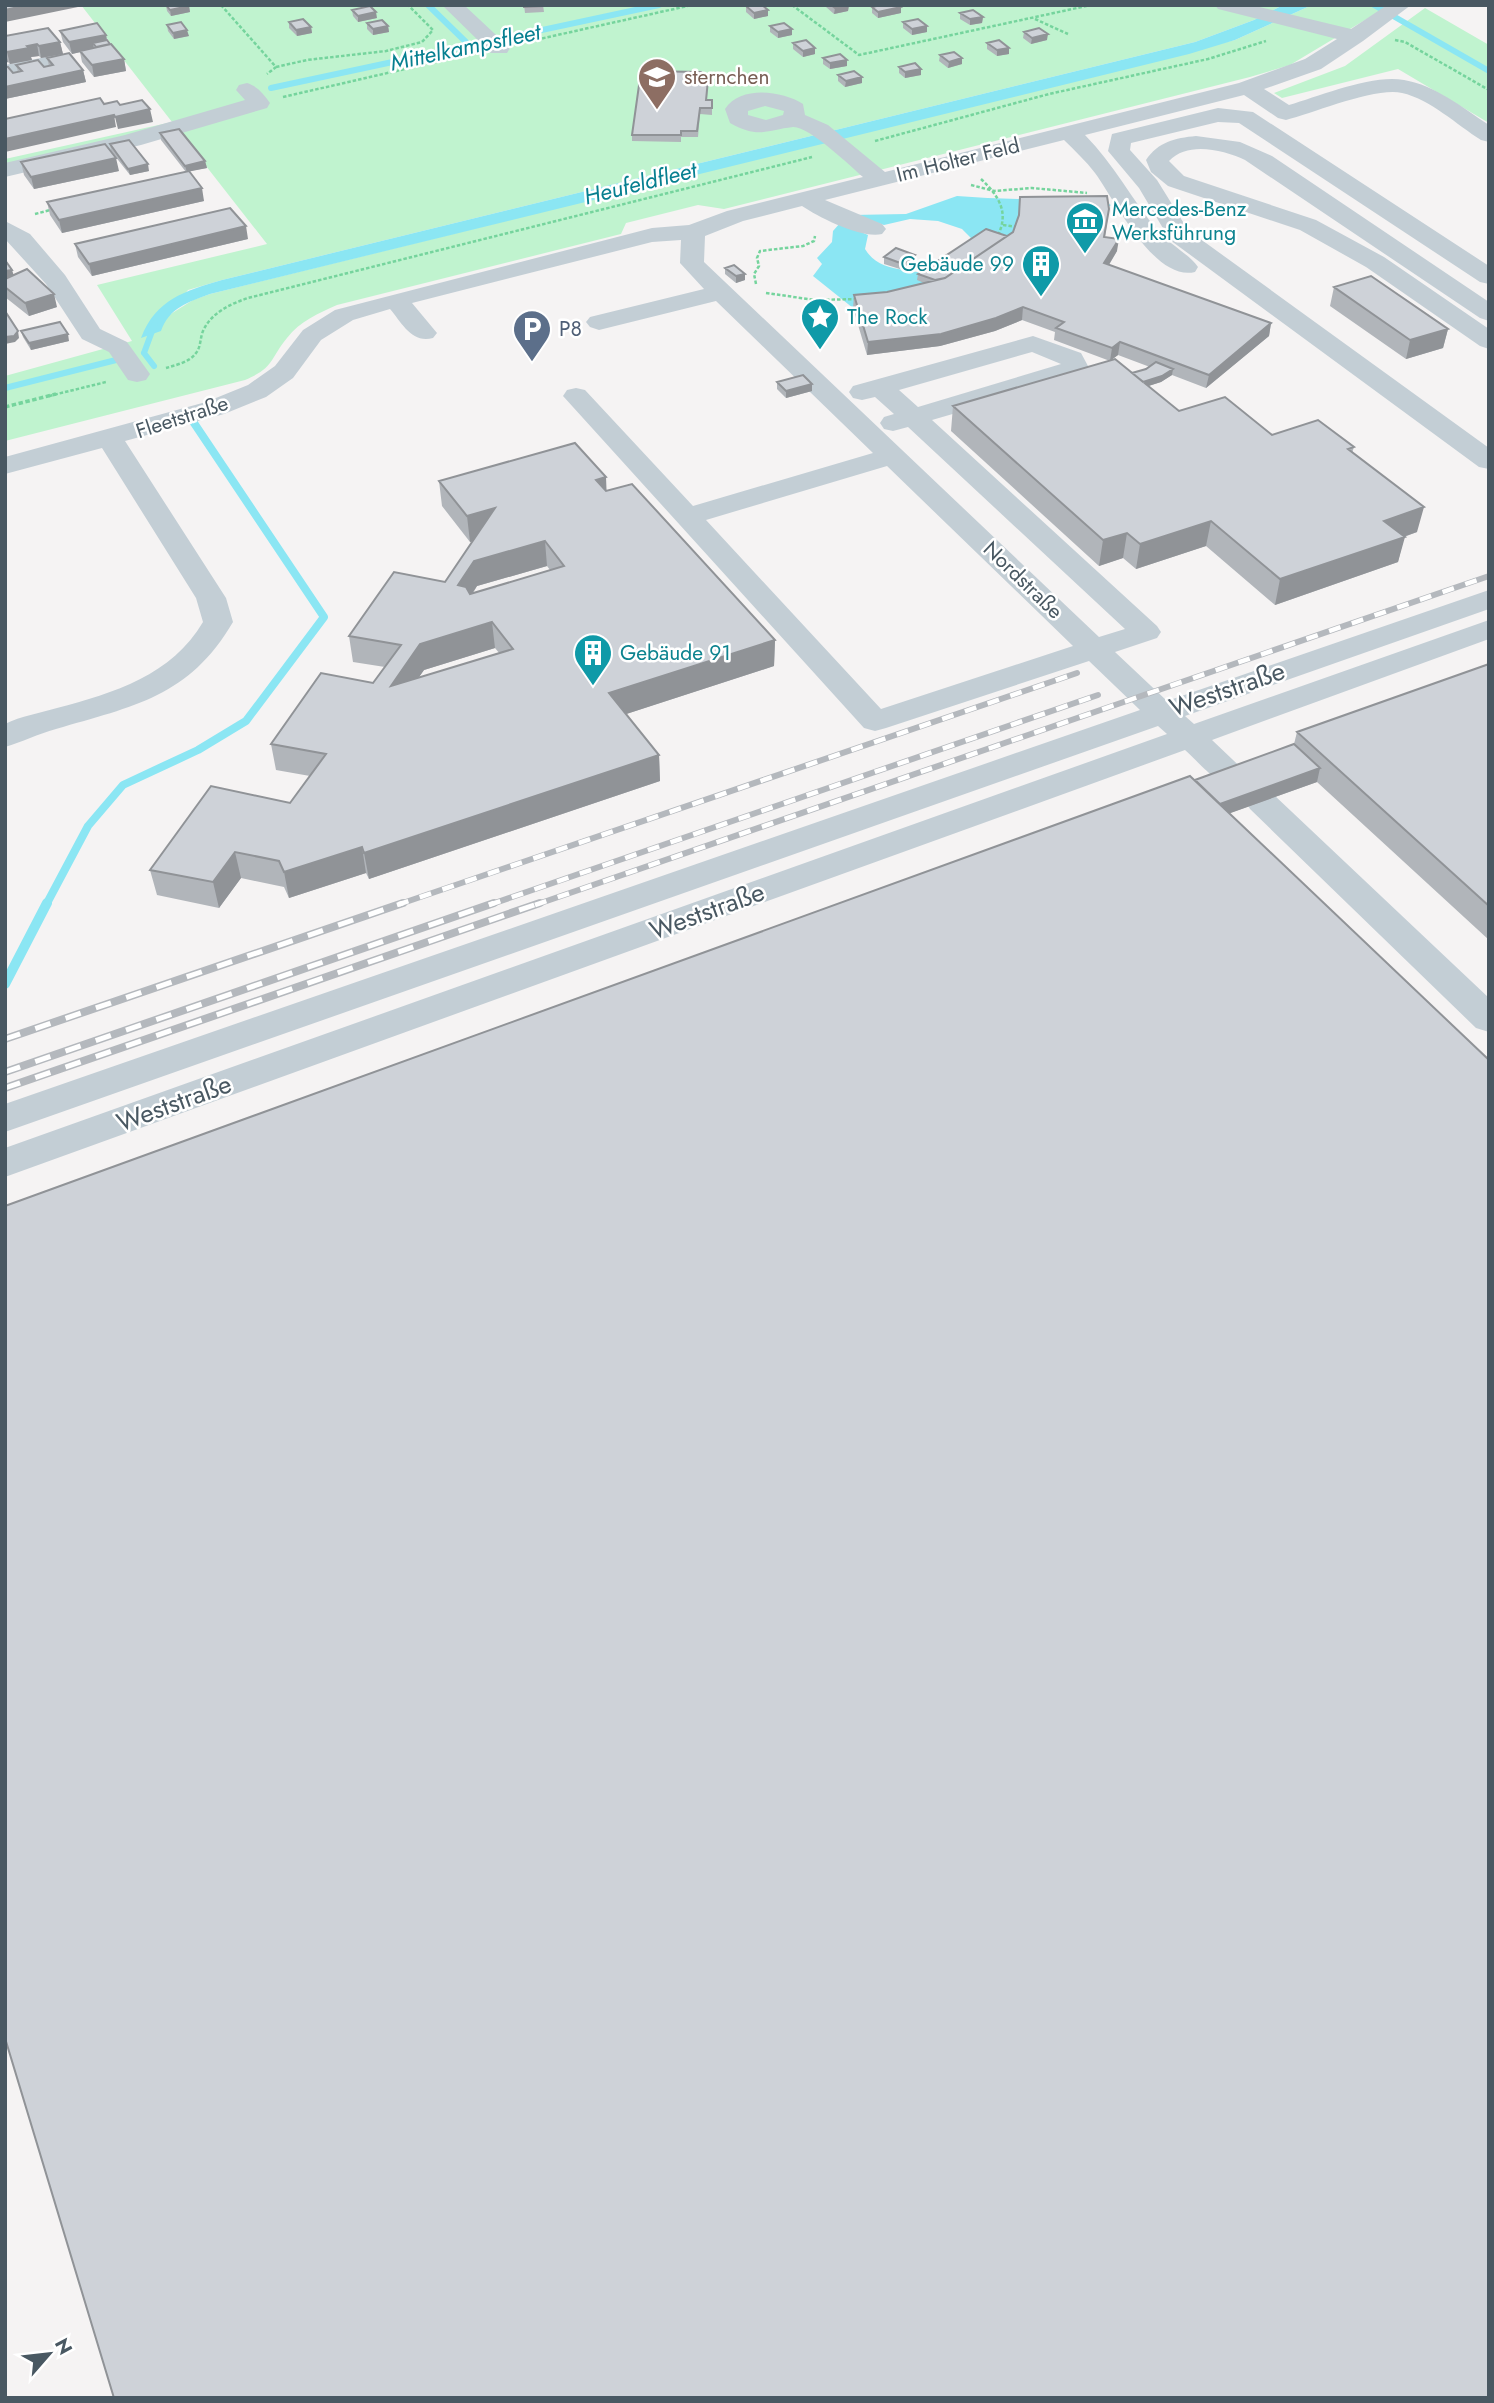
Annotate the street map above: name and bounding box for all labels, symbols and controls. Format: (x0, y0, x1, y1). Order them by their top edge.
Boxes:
water label: Mittelkampsfleet (387, 14, 545, 80)
school or university icon: sternchen (636, 56, 678, 111)
place label: sternchen (684, 62, 769, 92)
street label: Im Holter Feld (893, 130, 1023, 190)
water label: Heufeldfleet (580, 152, 701, 213)
place label: Mercedes-Benz Werksführung (1112, 194, 1247, 248)
museum icon: Mercedes-Benz Werksführung (1064, 200, 1106, 255)
building icon: Gebäude 99 (1020, 243, 1062, 298)
place label: Gebäude 99 (900, 249, 1014, 279)
place icon: The Rock (799, 296, 841, 351)
place label: The Rock (847, 302, 928, 332)
parking icon: P8 (511, 308, 553, 363)
place label: P8 (559, 314, 582, 344)
street label: Fleetstraße (132, 388, 232, 446)
street label: Nordstraße (976, 534, 1070, 626)
building icon: Gebäude 91 (572, 632, 614, 687)
place label: Gebäude 91 (620, 638, 731, 668)
street label: Weststraße (1164, 652, 1290, 726)
street label: Weststraße (644, 873, 770, 949)
street label: Weststraße (111, 1065, 237, 1141)
north arrow (14, 2319, 84, 2389)
text: N (48, 2333, 79, 2359)

